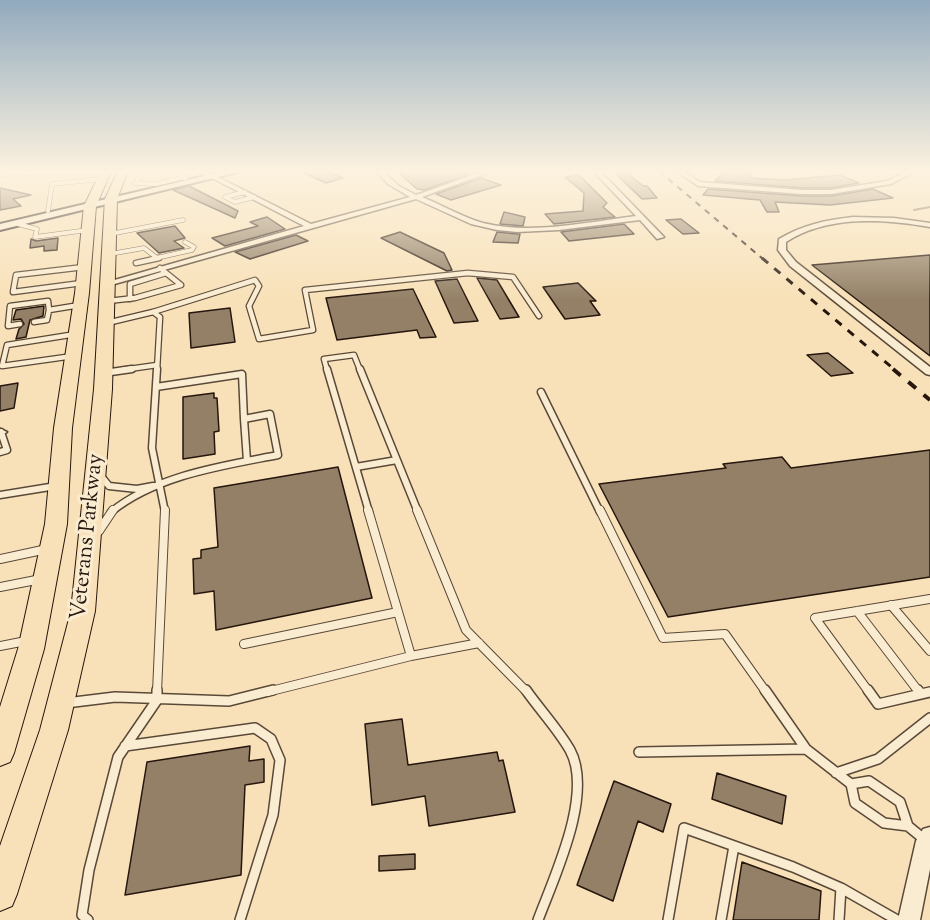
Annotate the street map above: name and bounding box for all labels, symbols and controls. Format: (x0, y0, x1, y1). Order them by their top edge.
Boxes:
street label: Veterans Parkway (67, 453, 111, 621)

